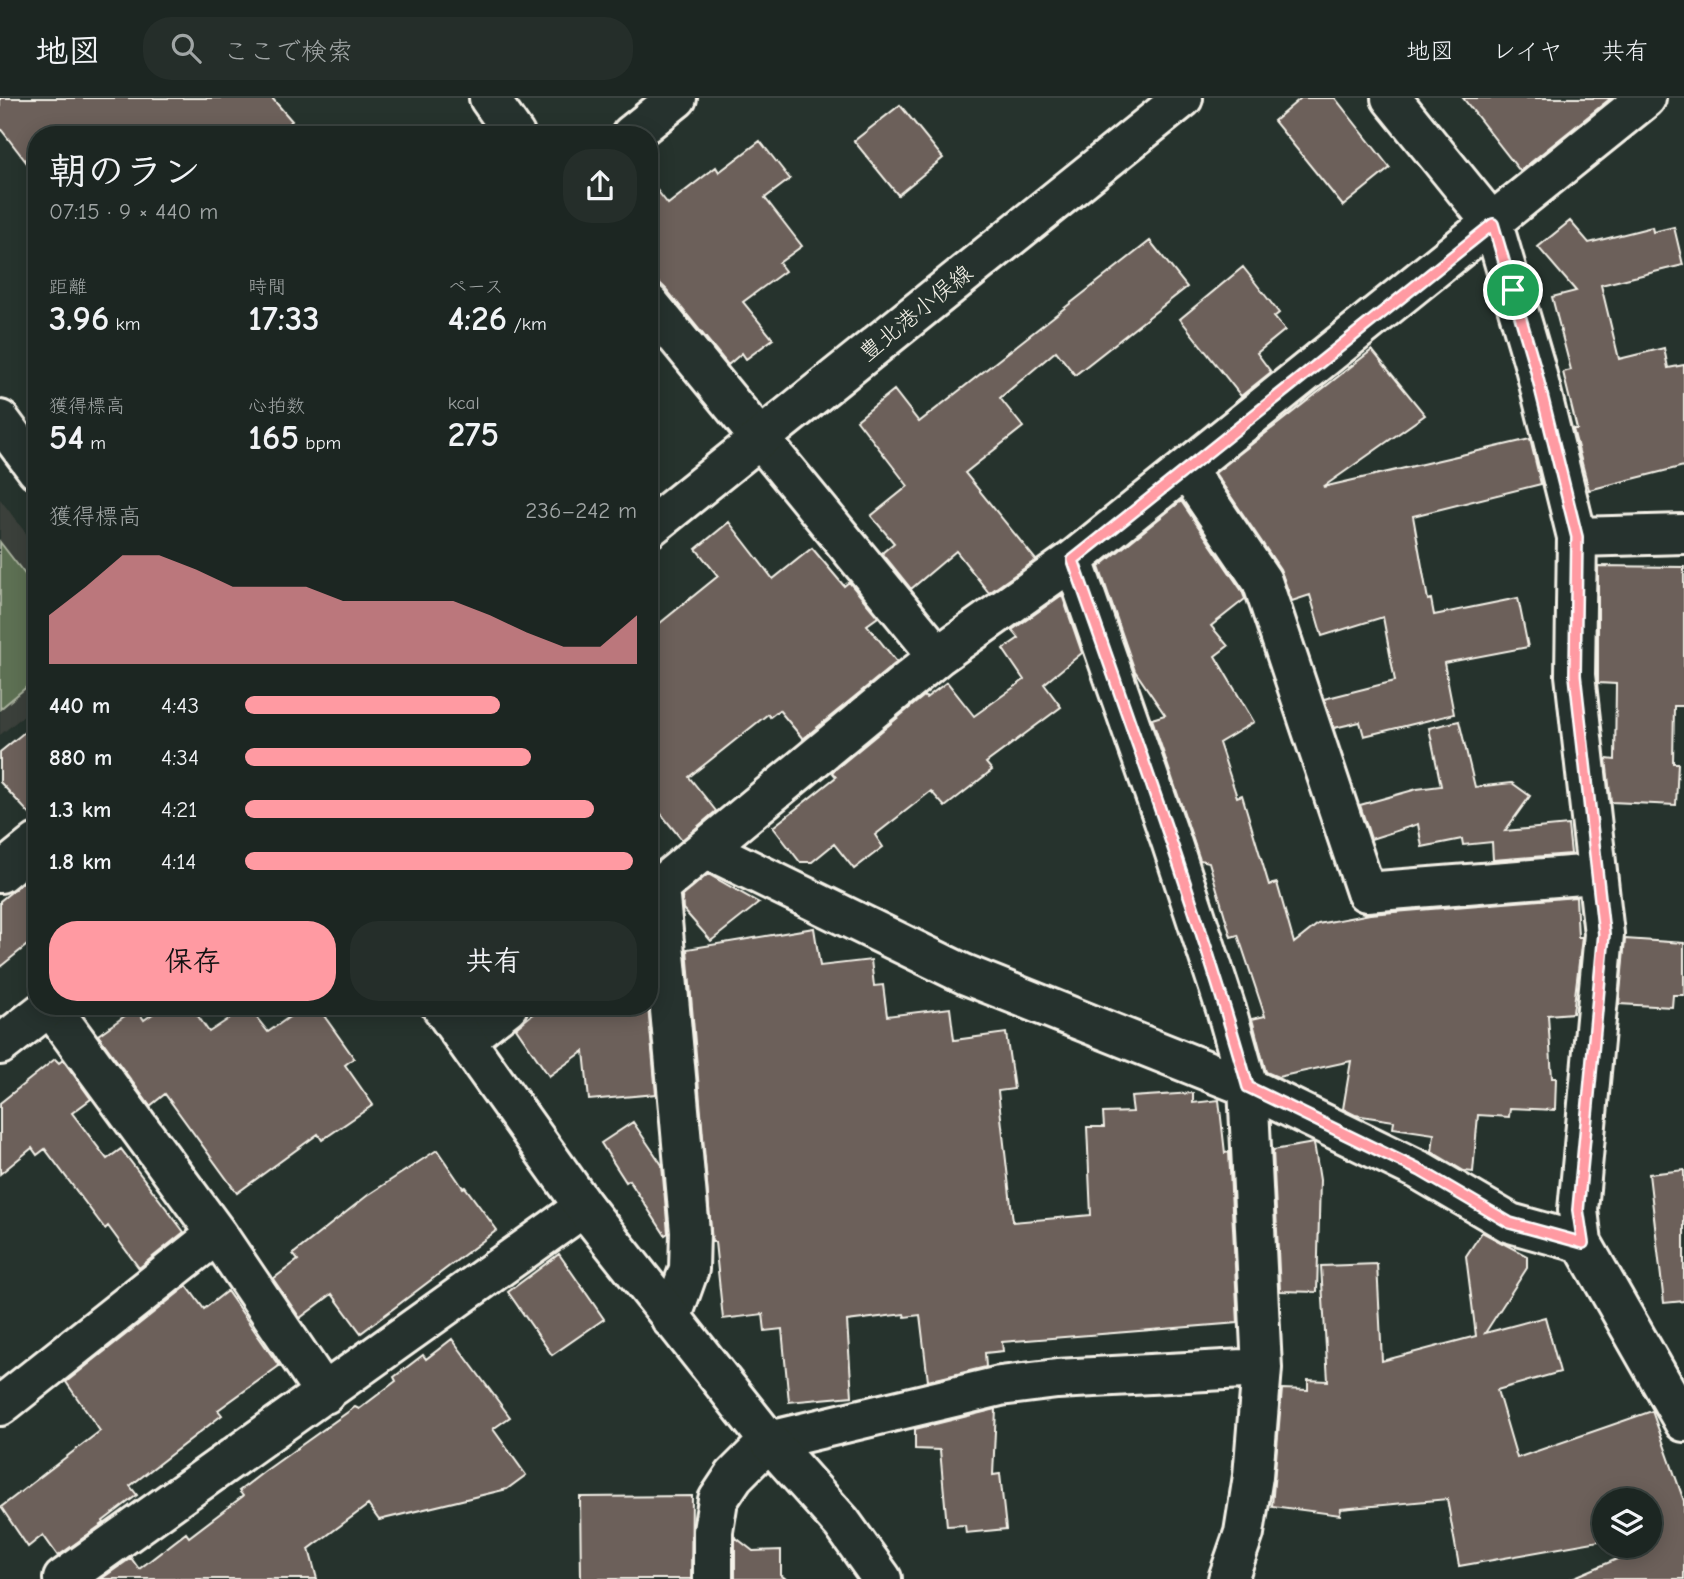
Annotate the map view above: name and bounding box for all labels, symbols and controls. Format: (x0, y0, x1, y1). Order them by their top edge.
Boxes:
search box (143, 17, 633, 80)
icon: search (167, 29, 205, 67)
text: 地図 (35, 32, 101, 70)
text: ここで検索 (223, 37, 353, 67)
text: 地図 (1406, 37, 1454, 65)
text: レイヤ (1492, 37, 1563, 65)
text: 共有 (1601, 37, 1649, 65)
button: share (563, 149, 637, 223)
text: 朝のラン (49, 150, 201, 194)
text: 07:15 · 9 × 440 m (49, 198, 218, 225)
street label: 豊北港小俣線 (854, 259, 978, 367)
pin (1483, 260, 1543, 320)
icon: arrive (1494, 271, 1532, 309)
text: 距離 (49, 276, 87, 298)
text: 時間 (248, 276, 286, 298)
text: ペース (448, 276, 504, 298)
text: 3.96 (49, 298, 109, 339)
text: 17:33 (248, 298, 320, 339)
text: 4:26 (448, 298, 507, 339)
text: km (109, 313, 140, 335)
text: /km (507, 313, 547, 335)
text: kcal (448, 392, 480, 414)
text: 獲得標高 (49, 395, 125, 417)
text: 心拍数 (248, 395, 305, 417)
text: 275 (448, 414, 499, 455)
text: 54 (49, 417, 84, 458)
text: 165 (248, 417, 299, 458)
text: m (84, 432, 106, 454)
text: bpm (299, 432, 341, 454)
text: 236–242 m (525, 497, 637, 524)
text: 獲得標高 (49, 503, 141, 530)
text: 440 m (49, 692, 110, 719)
text: 4:43 (161, 692, 199, 719)
text: 880 m (49, 744, 112, 771)
text: 4:34 (161, 744, 199, 771)
text: 1.3 km (49, 796, 111, 823)
text: 4:21 (161, 796, 197, 823)
text: 1.8 km (49, 848, 112, 875)
text: 4:14 (161, 848, 197, 875)
button: 保存 (49, 921, 336, 1001)
button: 共有 (350, 921, 637, 1001)
map controls (1592, 1488, 1662, 1558)
button: layers (1592, 1488, 1662, 1558)

